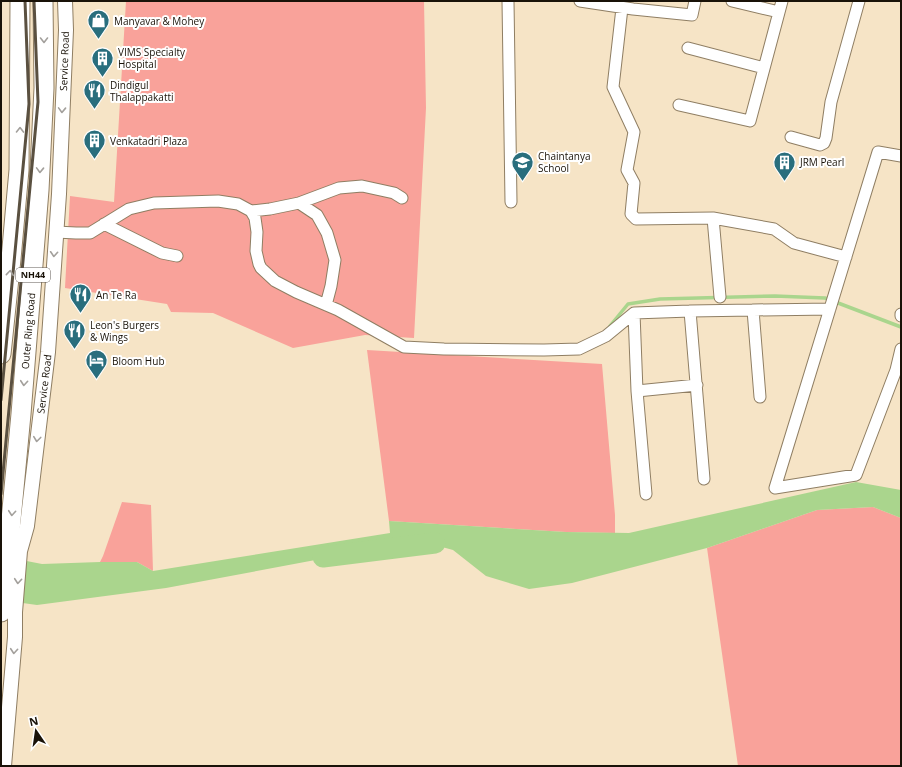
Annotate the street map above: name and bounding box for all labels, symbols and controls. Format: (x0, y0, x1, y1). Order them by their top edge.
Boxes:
shop icon: Manyavar & Mohey (86, 8, 112, 41)
place label: Manyavar & Mohey (114, 14, 205, 28)
street label: Service Road (56, 31, 72, 91)
one-way arrow (40, 37, 48, 43)
building icon: VIMS Specialty Hospital (89, 45, 115, 78)
place label: VIMS Specialty Hospital (118, 45, 186, 71)
restaurant icon: Dindigul Thalappakatti (81, 78, 107, 111)
place label: Dindigul Thalappakatti (110, 78, 174, 104)
one-way arrow (58, 107, 66, 113)
one-way arrow (15, 127, 24, 133)
building icon: Venkatadri Plaza (81, 128, 107, 161)
place label: Venkatadri Plaza (110, 134, 187, 148)
school or university icon: Chaintanya School (509, 149, 535, 182)
place label: Chaintanya School (538, 149, 590, 175)
building icon: JRM Pearl (772, 149, 798, 182)
place label: JRM Pearl (799, 155, 844, 169)
one-way arrow (36, 167, 44, 173)
one-way arrow (50, 251, 59, 257)
road number: NH44 (16, 268, 50, 282)
one-way arrow (5, 270, 14, 276)
restaurant icon: An Te Ra (68, 282, 94, 315)
place label: An Te Ra (96, 288, 137, 302)
street label: Outer Ring Road (18, 292, 38, 370)
restaurant icon: Leon's Burgers & Wings (62, 318, 88, 351)
place label: Leon's Burgers & Wings (90, 318, 159, 344)
hotel icon: Bloom Hub (83, 348, 109, 381)
street label: Service Road (33, 354, 55, 414)
place label: Bloom Hub (112, 354, 165, 368)
one-way arrow (19, 380, 28, 386)
one-way arrow (33, 436, 42, 442)
one-way arrow (7, 510, 16, 516)
one-way arrow (13, 578, 22, 584)
one-way arrow (10, 648, 19, 654)
north arrow (16, 711, 56, 751)
text: N (28, 712, 40, 729)

